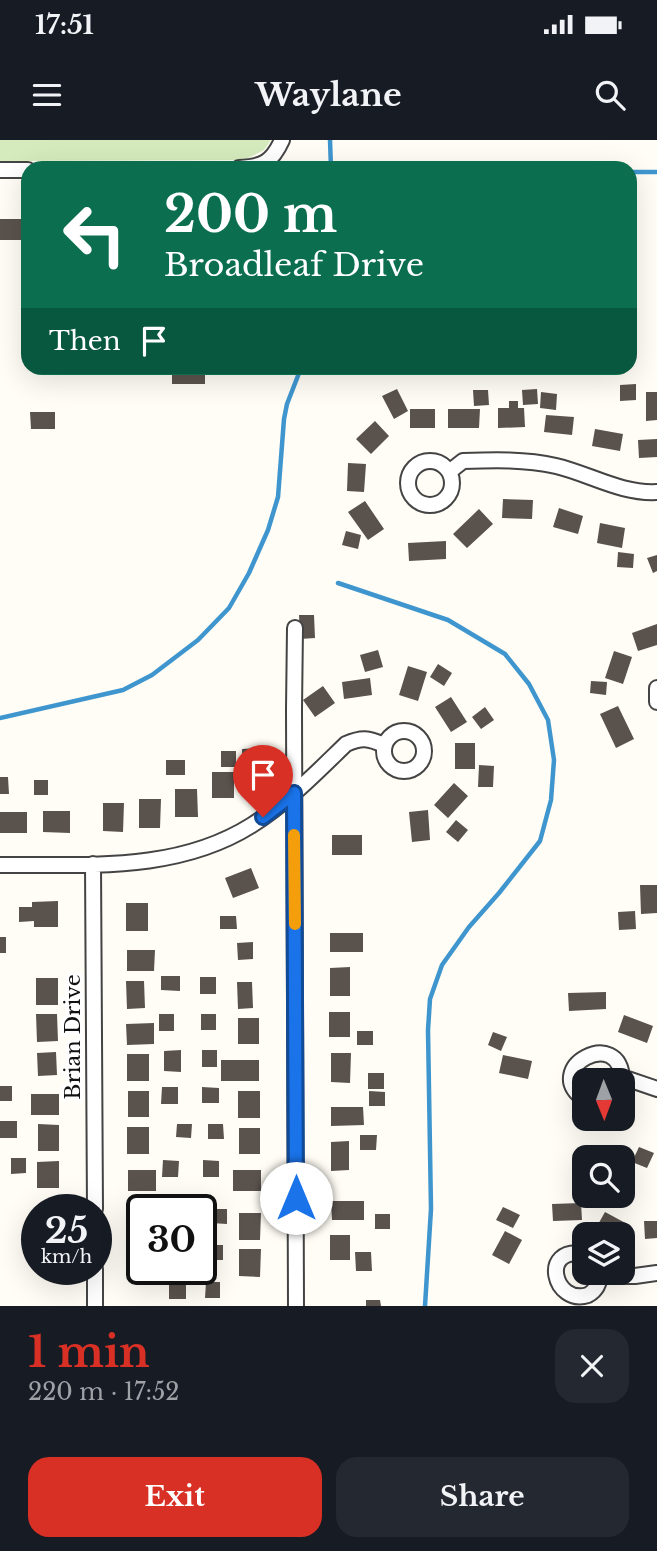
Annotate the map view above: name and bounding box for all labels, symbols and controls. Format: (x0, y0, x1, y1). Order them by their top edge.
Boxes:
text: 17:51 (35, 9, 94, 41)
text: Waylane (255, 75, 402, 115)
icon: menu (28, 76, 66, 114)
icon: search (591, 76, 629, 114)
text: 200 m (164, 184, 337, 245)
icon: left (49, 189, 140, 280)
text: Broadleaf Drive (164, 245, 424, 285)
icon: arrive (135, 322, 173, 360)
text: Then (49, 325, 121, 357)
pin (233, 745, 293, 817)
icon: arrive (244, 756, 282, 794)
street label: Brian Drive (60, 974, 86, 1100)
north arrow (572, 1068, 635, 1130)
map controls (572, 1068, 635, 1285)
button: search (572, 1145, 635, 1208)
position arrow (259, 1161, 333, 1235)
speed limit sign: 30 (126, 1194, 217, 1285)
text: 25 (45, 1209, 88, 1252)
button: layers (572, 1222, 635, 1285)
text: km/h (41, 1246, 92, 1268)
text: 1 min (28, 1326, 150, 1378)
button: close (555, 1329, 629, 1403)
text: 220 m · 17:52 (28, 1378, 179, 1406)
button: Exit (28, 1457, 322, 1537)
button: Share (336, 1457, 629, 1537)

